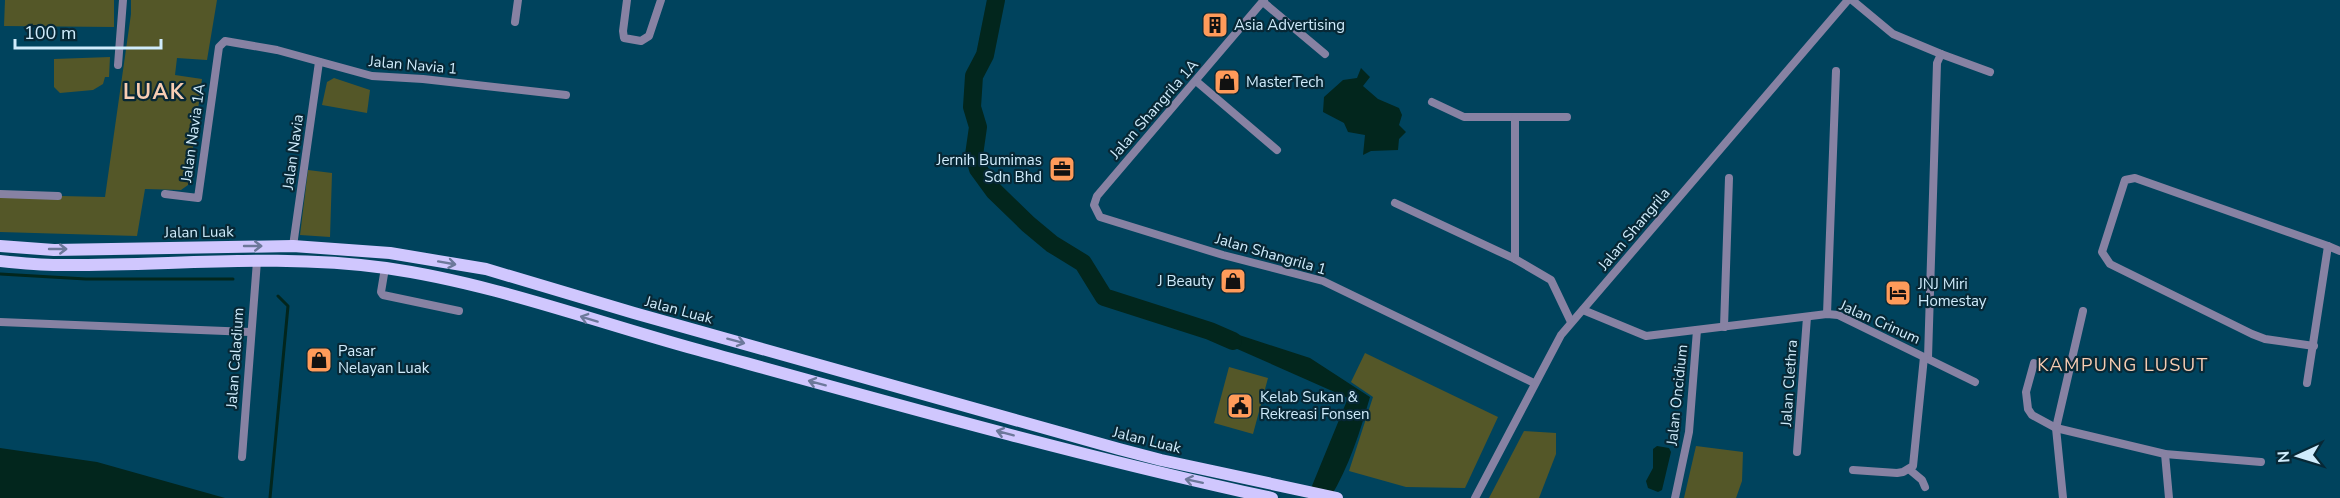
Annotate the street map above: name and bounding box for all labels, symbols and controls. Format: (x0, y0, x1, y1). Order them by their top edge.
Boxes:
building icon: Asia Advertising (1200, 10, 1230, 40)
scale bar (15, 12, 160, 50)
place label: Asia Advertising (1234, 15, 1345, 35)
text: 100 m (24, 21, 76, 45)
street label: Jalan Navia 1 (367, 51, 458, 79)
street label: Jalan Shangrila 1A (1105, 55, 1203, 164)
shop icon: MasterTech (1212, 67, 1242, 97)
place label: MasterTech (1246, 72, 1324, 92)
district label: LUAK (123, 78, 185, 106)
street label: Jalan Navia 1A (176, 82, 210, 185)
street label: Jalan Navia (278, 113, 308, 192)
place label: Jernih Bumimas Sdn Bhd (936, 150, 1042, 187)
office icon: Jernih Bumimas Sdn Bhd (1047, 154, 1077, 184)
street label: Jalan Shangrila (1593, 184, 1674, 275)
street label: Jalan Luak (163, 221, 234, 243)
street label: Jalan Shangrila 1 (1212, 228, 1329, 279)
one-way arrow (243, 240, 263, 252)
one-way arrow (48, 243, 68, 255)
one-way arrow (437, 257, 457, 268)
shop icon: J Beauty (1218, 266, 1248, 296)
place label: J Beauty (1157, 271, 1214, 291)
place label: JNJ Miri Homestay (1917, 274, 1987, 311)
hotel icon: JNJ Miri Homestay (1883, 278, 1913, 308)
street label: Jalan Luak (642, 291, 716, 329)
street label: Jalan Crinum (1836, 295, 1923, 349)
street label: Jalan Caladium (221, 307, 249, 410)
one-way arrow (580, 313, 599, 324)
one-way arrow (727, 336, 746, 348)
street label: Jalan Clethra (1776, 339, 1802, 428)
place label: Pasar Nelayan Luak (338, 341, 430, 378)
street label: Jalan Oncidium (1662, 343, 1692, 448)
shop icon: Pasar Nelayan Luak (304, 345, 334, 375)
district label: KAMPUNG LUSUT (2037, 353, 2209, 377)
one-way arrow (808, 377, 827, 388)
place label: Kelab Sukan & Rekreasi Fonsen (1260, 387, 1370, 424)
public building icon: Kelab Sukan & Rekreasi Fonsen (1225, 391, 1255, 421)
street label: Jalan Luak (1110, 422, 1184, 458)
north arrow (2268, 426, 2328, 486)
one-way arrow (996, 427, 1015, 438)
text: N (2273, 450, 2295, 464)
one-way arrow (1185, 475, 1205, 486)

